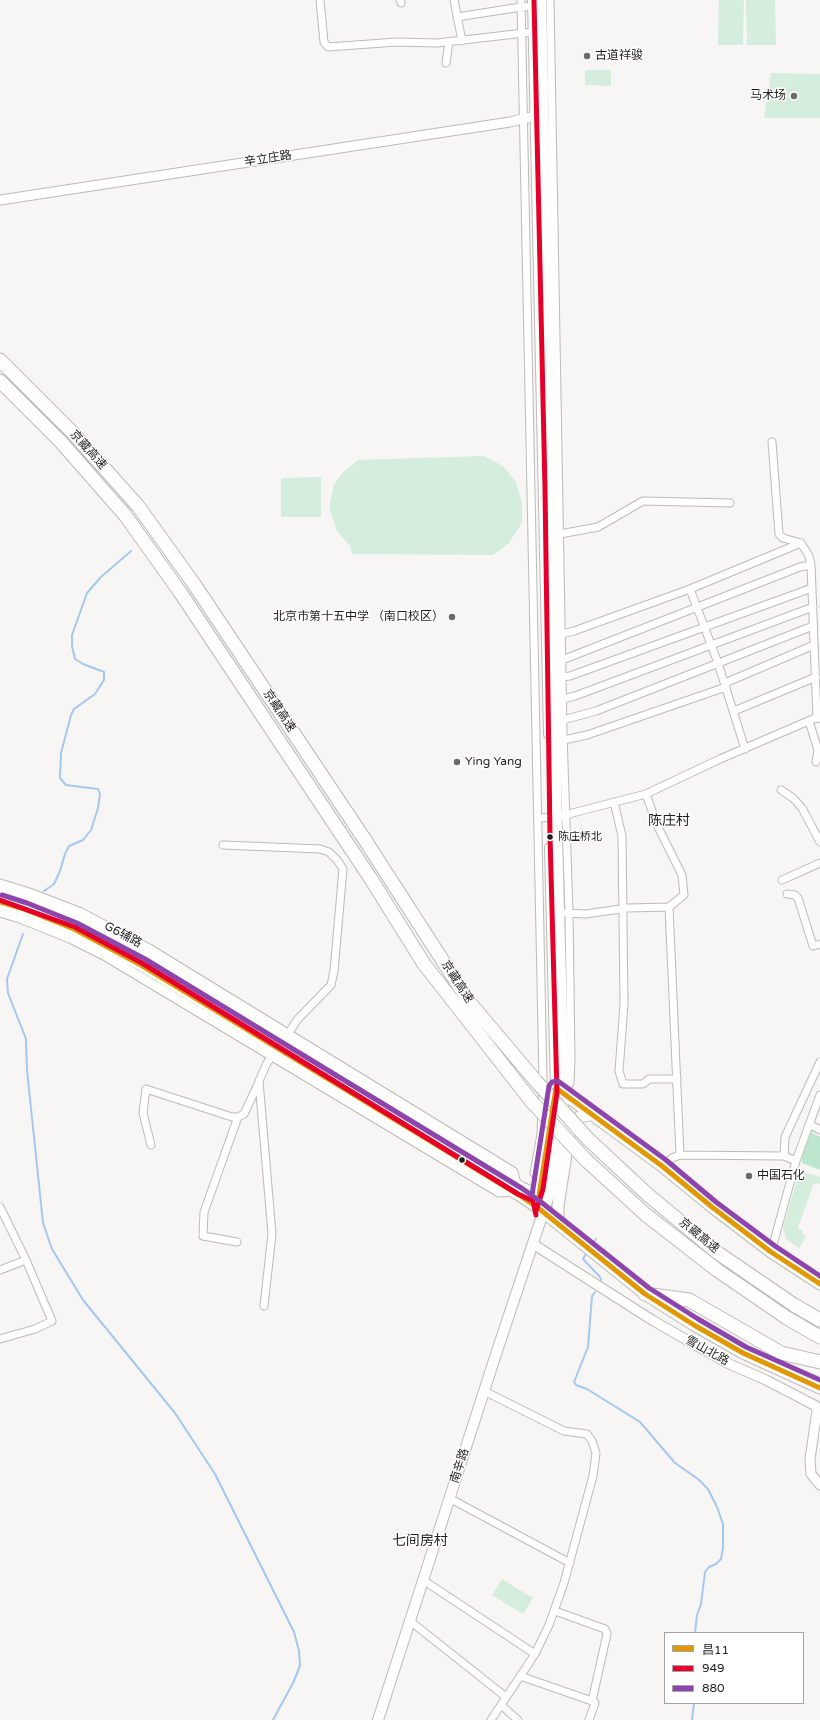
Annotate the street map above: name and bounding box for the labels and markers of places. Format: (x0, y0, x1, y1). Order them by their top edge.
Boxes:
place label: 古道祥骏 (595, 49, 643, 63)
marker: 古道祥骏 (582, 51, 592, 61)
place label: 马术场 (750, 89, 786, 103)
marker: 马术场 (789, 91, 799, 101)
place label: 北京市第十五中学 （南口校区） (273, 610, 444, 624)
marker: 北京市第十五中学 （南口校区） (447, 612, 457, 622)
place label: Ying Yang (465, 755, 522, 769)
marker: Ying Yang (452, 757, 462, 767)
place label: 陈庄桥北 (558, 830, 602, 844)
marker: 陈庄桥北 (545, 832, 555, 842)
unlabelled marker (457, 1155, 467, 1165)
place label: 中国石化 (757, 1169, 805, 1183)
marker: 中国石化 (744, 1171, 754, 1181)

